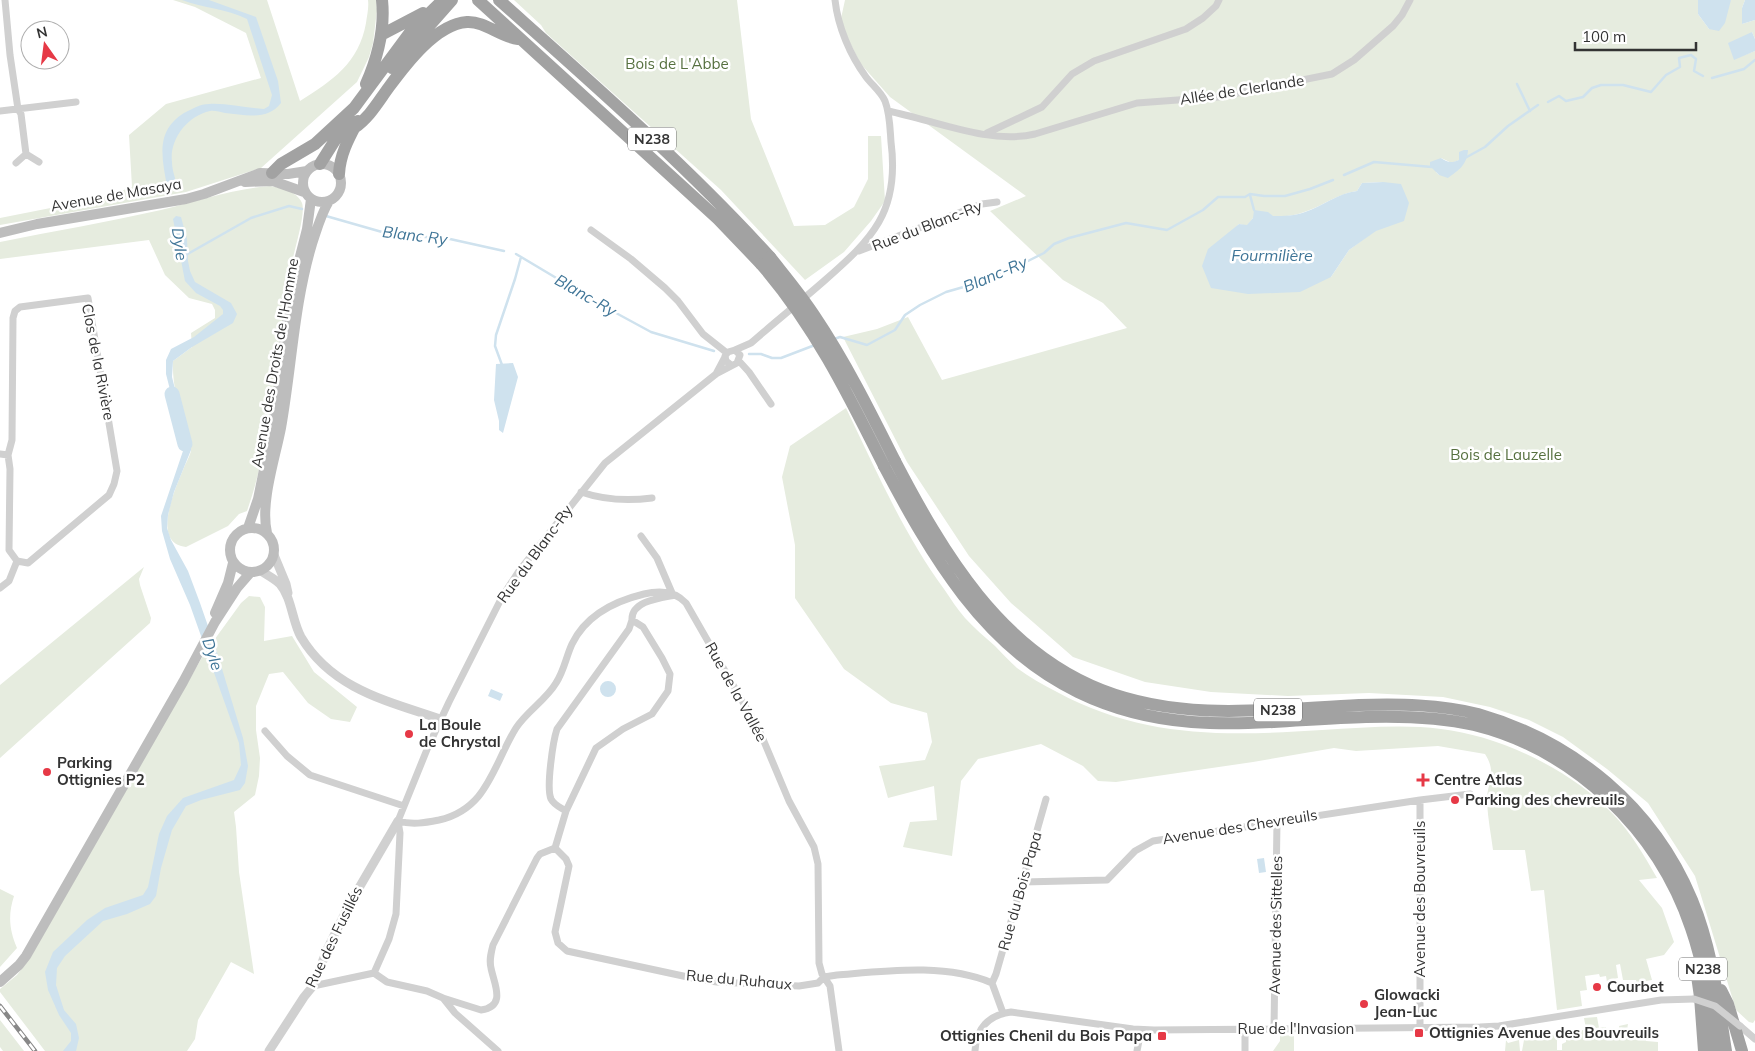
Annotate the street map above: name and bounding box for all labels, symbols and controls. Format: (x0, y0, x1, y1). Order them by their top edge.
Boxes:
north arrow (20, 20, 70, 70)
scale bar (1575, 20, 1696, 52)
text: N (35, 22, 49, 42)
text: 100 m (1582, 27, 1626, 46)
park label: Bois de L'Abbe (625, 54, 729, 73)
street label: Allée de Clerlande (1178, 70, 1305, 109)
road number: N238 (628, 128, 676, 150)
street label: Avenue de Masaya (49, 174, 183, 215)
street label: Rue du Blanc-Ry (869, 196, 985, 255)
water label: Blanc Ry (381, 221, 449, 249)
water label: Dyle (168, 226, 192, 262)
water label: Fourmilière (1231, 245, 1313, 265)
water label: Blanc-Ry (960, 251, 1031, 296)
street label: Avenue des Droits de l'Homme (247, 257, 302, 469)
water label: Blanc-Ry (552, 269, 621, 321)
street label: Clos de la Rivière (78, 302, 119, 422)
park label: Bois de Lauzelle (1450, 445, 1562, 464)
street label: Rue du Blanc-Ry (493, 501, 576, 606)
water label: Dyle (198, 635, 228, 673)
street label: Rue de la Vallée (701, 639, 772, 745)
road number: N238 (1254, 698, 1302, 722)
place label: La Boule de Chrystal (419, 715, 501, 751)
marker: La Boule de Chrystal (403, 728, 415, 740)
place label: Parking Ottignies P2 (57, 753, 145, 789)
marker: Parking Ottignies P2 (41, 766, 53, 778)
place label: Centre Atlas (1434, 770, 1522, 789)
marker: Centre Atlas (1416, 773, 1430, 787)
place label: Parking des chevreuils (1465, 790, 1625, 809)
marker: Parking des chevreuils (1449, 794, 1461, 806)
street label: Avenue des Chevreuils (1161, 805, 1319, 848)
street label: Avenue des Bouvreuils (1410, 821, 1429, 977)
street label: Rue du Bois Papa (993, 829, 1046, 952)
street label: Avenue des Sittelles (1265, 855, 1286, 995)
street label: Rue des Fusillés (301, 883, 366, 991)
road number: N238 (1679, 958, 1727, 981)
street label: Rue du Ruhaux (685, 965, 793, 994)
place label: Courbet (1607, 977, 1664, 996)
marker: Courbet (1591, 981, 1603, 993)
place label: Glowacki Jean-Luc (1374, 985, 1440, 1021)
marker: Glowacki Jean-Luc (1358, 998, 1370, 1010)
street label: Rue de l'Invasion (1238, 1019, 1354, 1038)
place label: Ottignies Avenue des Bouvreuils (1429, 1023, 1659, 1042)
place label: Ottignies Chenil du Bois Papa (940, 1026, 1152, 1045)
marker: Ottignies Avenue des Bouvreuils (1413, 1027, 1425, 1039)
marker: Ottignies Chenil du Bois Papa (1156, 1030, 1168, 1042)

